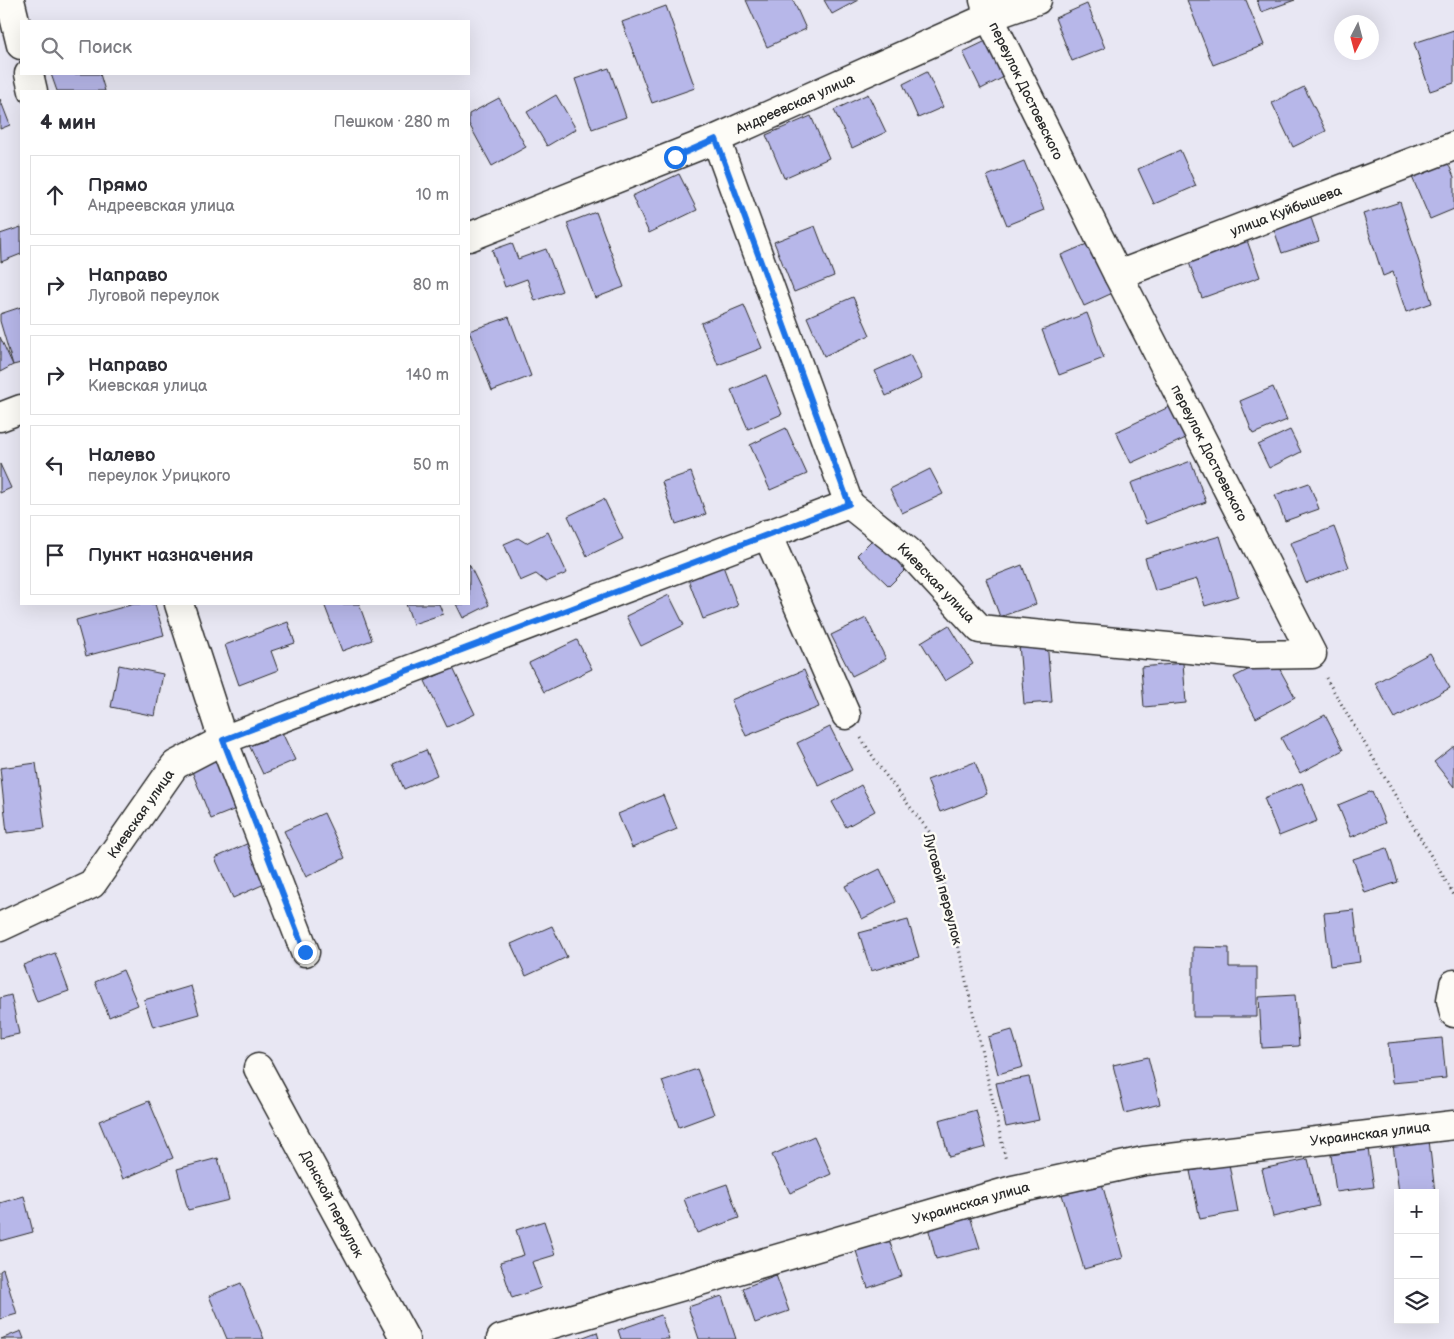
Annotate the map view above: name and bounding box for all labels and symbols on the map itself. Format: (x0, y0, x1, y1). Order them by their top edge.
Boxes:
north arrow (1334, 15, 1379, 60)
street label: переулок Достоевского (985, 19, 1067, 163)
street label: Андреевская улица (732, 70, 858, 138)
route start (664, 146, 687, 169)
street label: улица Куйбышева (1228, 182, 1345, 240)
street label: переулок Достоевского (1167, 382, 1251, 524)
street label: Киевская улица (894, 539, 979, 627)
street label: Киевская улица (104, 766, 178, 862)
street label: Луговой переулок (920, 830, 966, 947)
route end (294, 941, 317, 964)
street label: Украинская улица (1309, 1118, 1432, 1150)
street label: Донской переулок (297, 1147, 368, 1261)
street label: Украинская улица (910, 1178, 1032, 1228)

